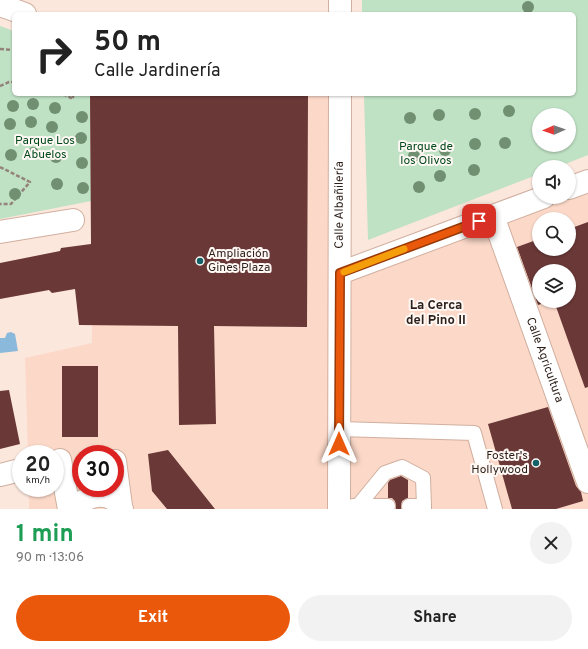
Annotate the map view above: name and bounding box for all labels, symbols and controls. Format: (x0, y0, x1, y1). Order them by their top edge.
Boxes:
text: 50 m (94, 25, 161, 61)
icon: right (28, 28, 80, 80)
text: Calle Jardinería (94, 60, 221, 83)
north arrow (532, 108, 576, 152)
map controls (532, 108, 576, 308)
park label: Parque Los Abuelos (15, 133, 75, 163)
park label: Parque de los Olivos (399, 139, 453, 169)
button: sound (532, 160, 576, 204)
street label: Calle Albañilería (332, 161, 348, 249)
pin (462, 204, 496, 238)
icon: arrive (468, 210, 490, 232)
button: search (532, 212, 576, 256)
place label: Ampliación Gines Plaza (208, 246, 270, 276)
marker: Ampliación Gines Plaza (195, 256, 205, 266)
button: layers (532, 264, 576, 308)
district label: La Cerca del Pino II (406, 298, 466, 329)
street label: Calle Agricultura (522, 315, 567, 405)
position arrow (318, 423, 360, 465)
speed limit sign: 30 (72, 445, 124, 497)
place label: Foster's Hollywood (471, 448, 528, 478)
text: 20 (25, 453, 51, 479)
marker: Foster's Hollywood (531, 458, 541, 468)
text: km/h (26, 474, 50, 487)
text: 1 min (16, 520, 74, 550)
button: close (530, 522, 572, 564)
text: 90 m · 13:06 (16, 550, 84, 566)
button: Exit (16, 595, 290, 641)
button: Share (298, 595, 572, 641)

